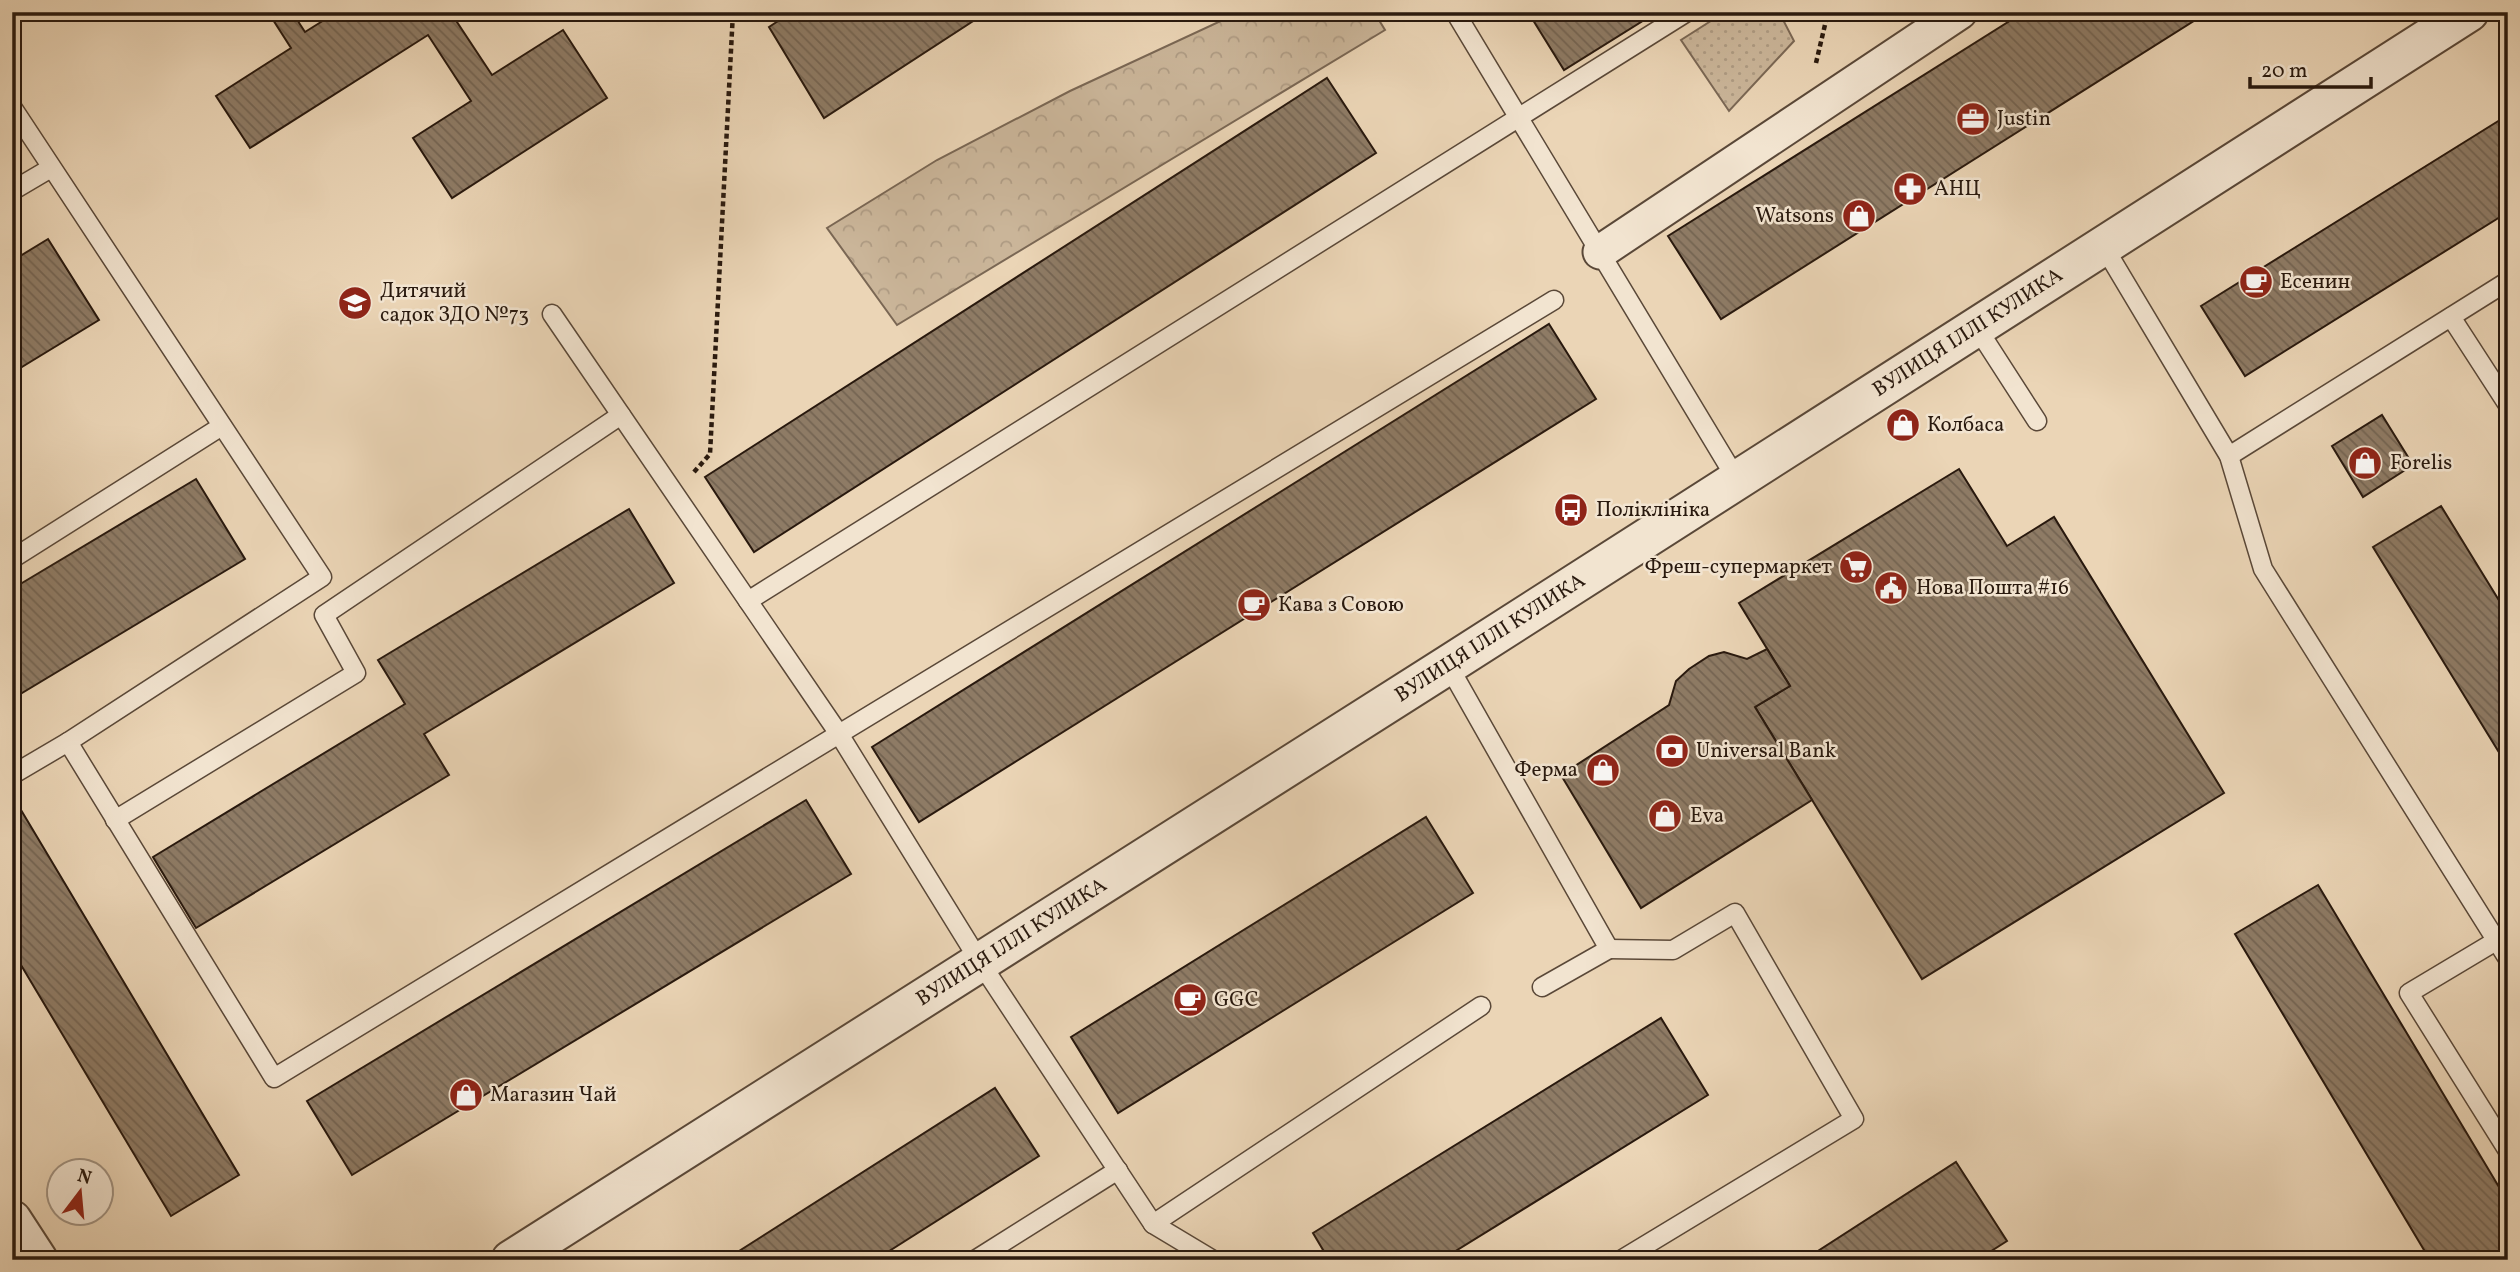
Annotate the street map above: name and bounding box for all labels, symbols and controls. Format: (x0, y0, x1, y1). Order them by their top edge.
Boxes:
scale bar (2250, 46, 2371, 90)
text: 20 m (2261, 57, 2307, 86)
office icon: Justin (1954, 100, 1992, 138)
place label: Justin (1997, 105, 2051, 134)
pharmacy icon: АНЦ (1891, 170, 1929, 208)
place label: АНЦ (1934, 175, 1981, 204)
shop icon: Watsons (1840, 197, 1878, 235)
place label: Watsons (1755, 202, 1834, 231)
street label: ВУЛИЦЯ ІЛЛІ КУЛИКА (1867, 261, 2069, 404)
cafe icon: Есенин (2237, 263, 2275, 301)
place label: Есенин (2280, 268, 2351, 297)
place label: Дитячий садок ЗДО №73 (380, 277, 529, 330)
school or university icon: Дитячий садок ЗДО №73 (336, 284, 374, 322)
shop icon: Колбаса (1884, 406, 1922, 444)
place label: Колбаса (1927, 411, 2004, 440)
shop icon: Forelis (2346, 444, 2384, 482)
place label: Forelis (2390, 449, 2452, 478)
bus stop icon: Поліклініка (1552, 491, 1590, 529)
place label: Поліклініка (1596, 496, 1710, 525)
supermarket icon: Фреш-супермаркет (1837, 548, 1875, 586)
place label: Фреш-супермаркет (1645, 553, 1832, 582)
street label: ВУЛИЦЯ ІЛЛІ КУЛИКА (1389, 566, 1591, 710)
public building icon: Нова Пошта #16 (1872, 569, 1910, 607)
place label: Нова Пошта #16 (1916, 574, 2069, 603)
cafe icon: Кава з Совою (1235, 586, 1273, 624)
place label: Кава з Совою (1278, 591, 1404, 620)
bank icon: Universal Bank (1653, 732, 1691, 770)
place label: Universal Bank (1696, 737, 1837, 766)
shop icon: Ферма (1584, 751, 1622, 789)
place label: Ферма (1515, 756, 1578, 785)
shop icon: Eva (1646, 797, 1684, 835)
place label: Eva (1690, 802, 1724, 831)
street label: ВУЛИЦЯ ІЛЛІ КУЛИКА (911, 871, 1113, 1014)
cafe icon: GGC (1171, 981, 1209, 1019)
place label: GGC (1214, 986, 1258, 1015)
shop icon: Магазин Чай (447, 1076, 485, 1114)
place label: Магазин Чай (490, 1081, 617, 1110)
north arrow (46, 1156, 116, 1226)
text: N (74, 1163, 95, 1192)

